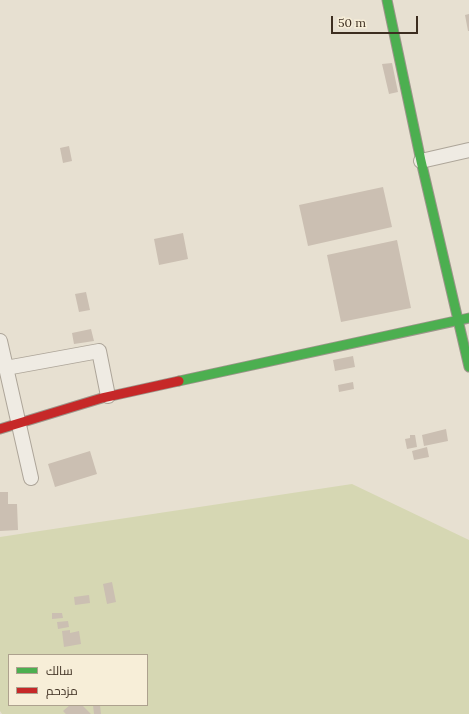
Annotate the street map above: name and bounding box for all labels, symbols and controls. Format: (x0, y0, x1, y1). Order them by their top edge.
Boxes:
scale bar (333, 8, 420, 34)
text: 50 m (338, 15, 366, 30)
legend (8, 654, 148, 706)
text: سالك (46, 663, 73, 678)
text: مزدحم (46, 683, 78, 698)

